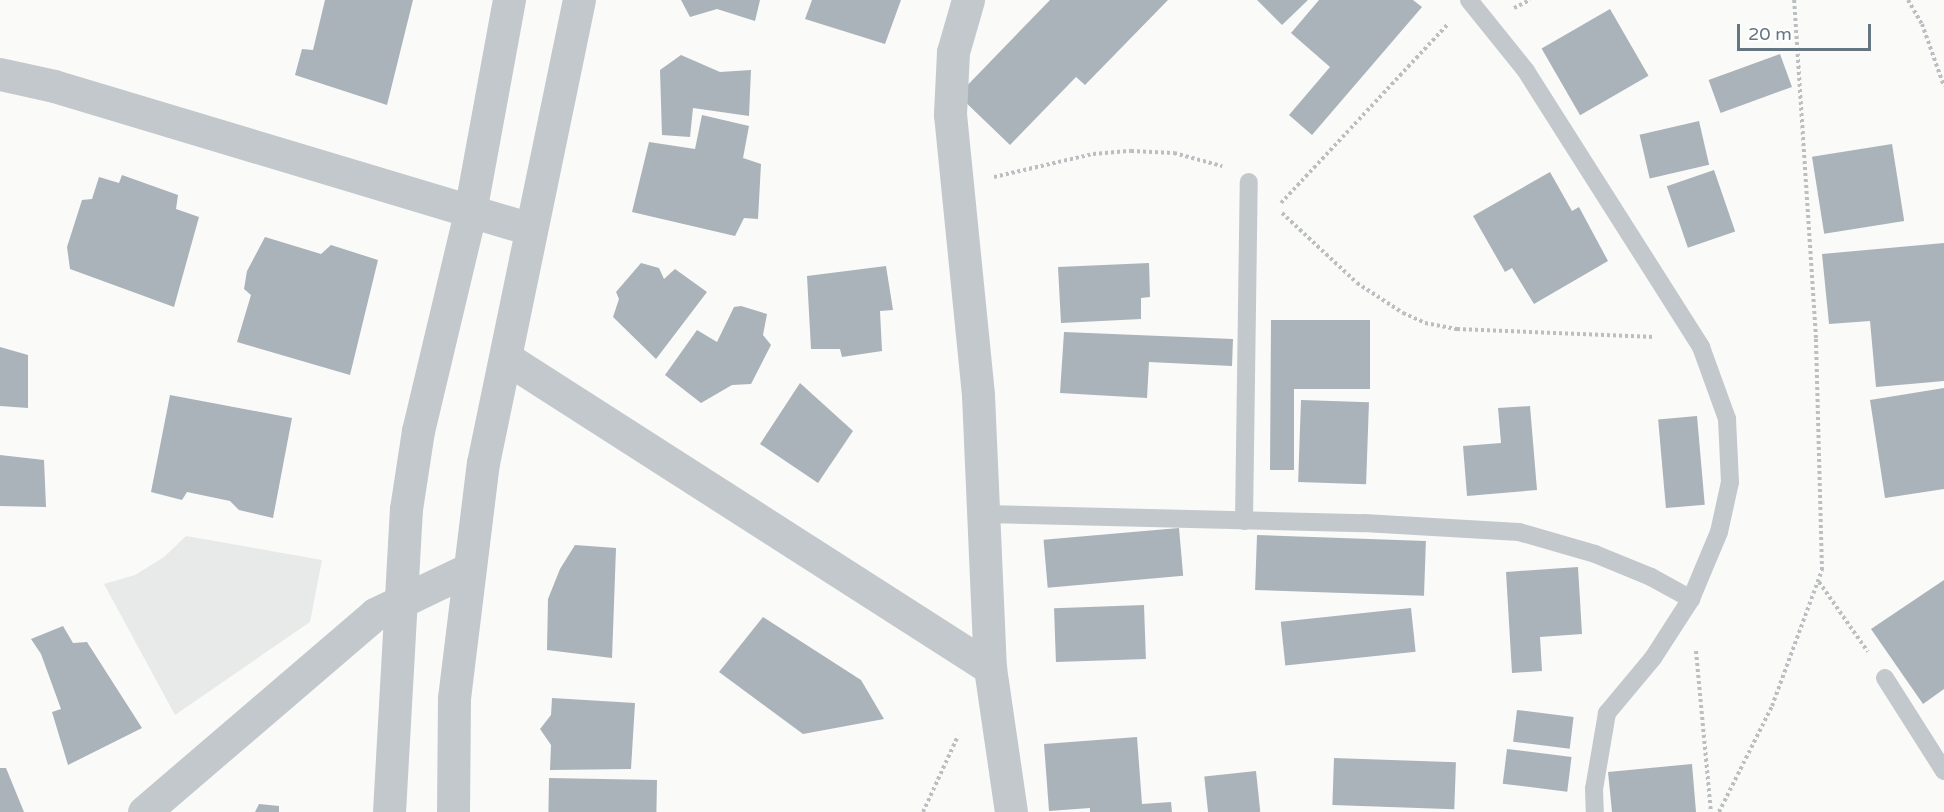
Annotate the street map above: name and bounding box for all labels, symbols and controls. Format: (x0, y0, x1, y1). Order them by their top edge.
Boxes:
scale bar (1740, 12, 1874, 50)
text: 20 m (1748, 23, 1792, 45)

